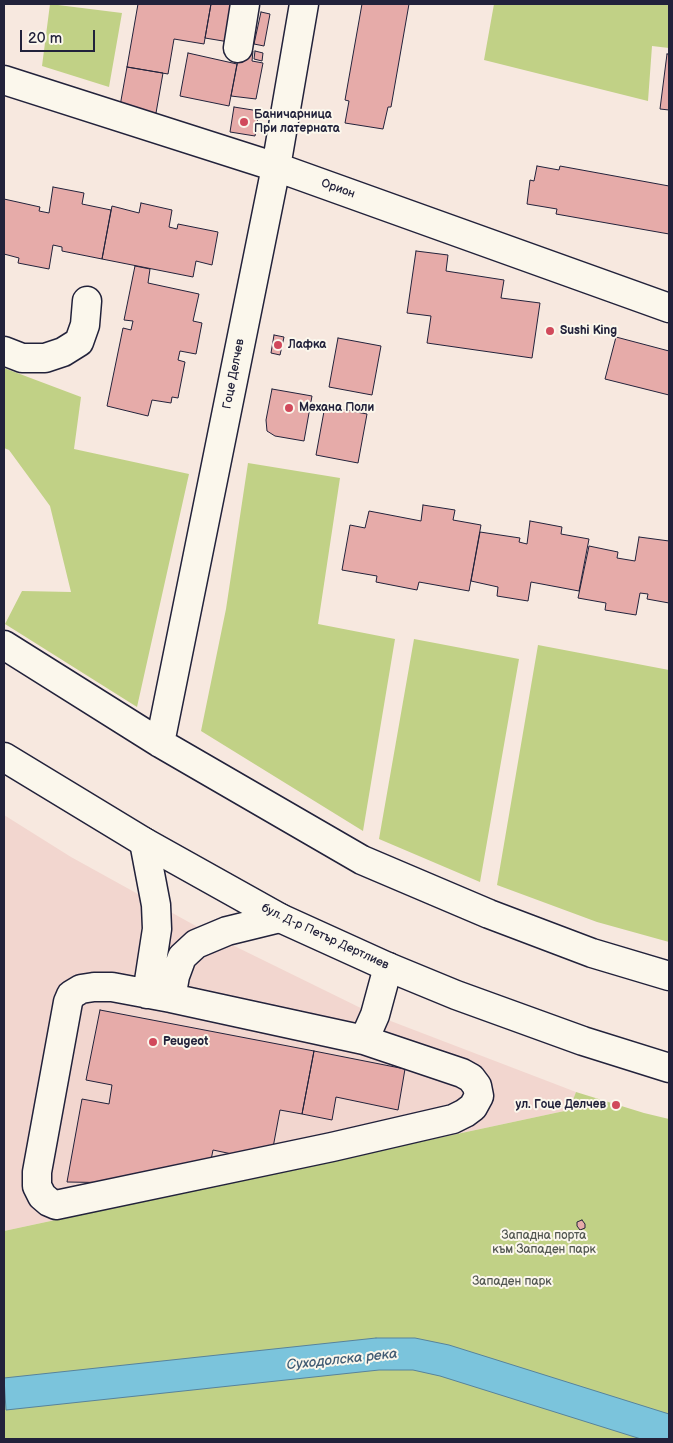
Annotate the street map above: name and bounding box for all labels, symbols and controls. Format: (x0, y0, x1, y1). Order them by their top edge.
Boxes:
scale bar (22, 20, 98, 52)
text: 20 m (28, 29, 62, 48)
place label: Баничарница При латерната (254, 108, 340, 136)
marker: Баничарница При латерната (238, 116, 250, 128)
street label: Орион (319, 176, 357, 202)
place label: Sushi King (560, 324, 617, 338)
marker: Sushi King (544, 325, 556, 337)
street label: Гоце Делчев (220, 338, 248, 410)
place label: Лафка (288, 338, 326, 352)
marker: Лафка (272, 339, 284, 351)
place label: Механа Поли (299, 401, 374, 415)
marker: Механа Поли (283, 402, 295, 414)
street label: бул. Д-р Петър Дертлиев (259, 901, 391, 973)
place label: Peugeot (163, 1035, 208, 1049)
marker: Peugeot (147, 1036, 159, 1048)
place label: ул. Гоце Делчев (516, 1098, 606, 1112)
marker: ул. Гоце Делчев (610, 1099, 622, 1111)
park label: Западна порта към Западен парк (492, 1229, 596, 1257)
park label: Западен парк (472, 1275, 552, 1289)
water label: Суходолска река (286, 1346, 398, 1374)

